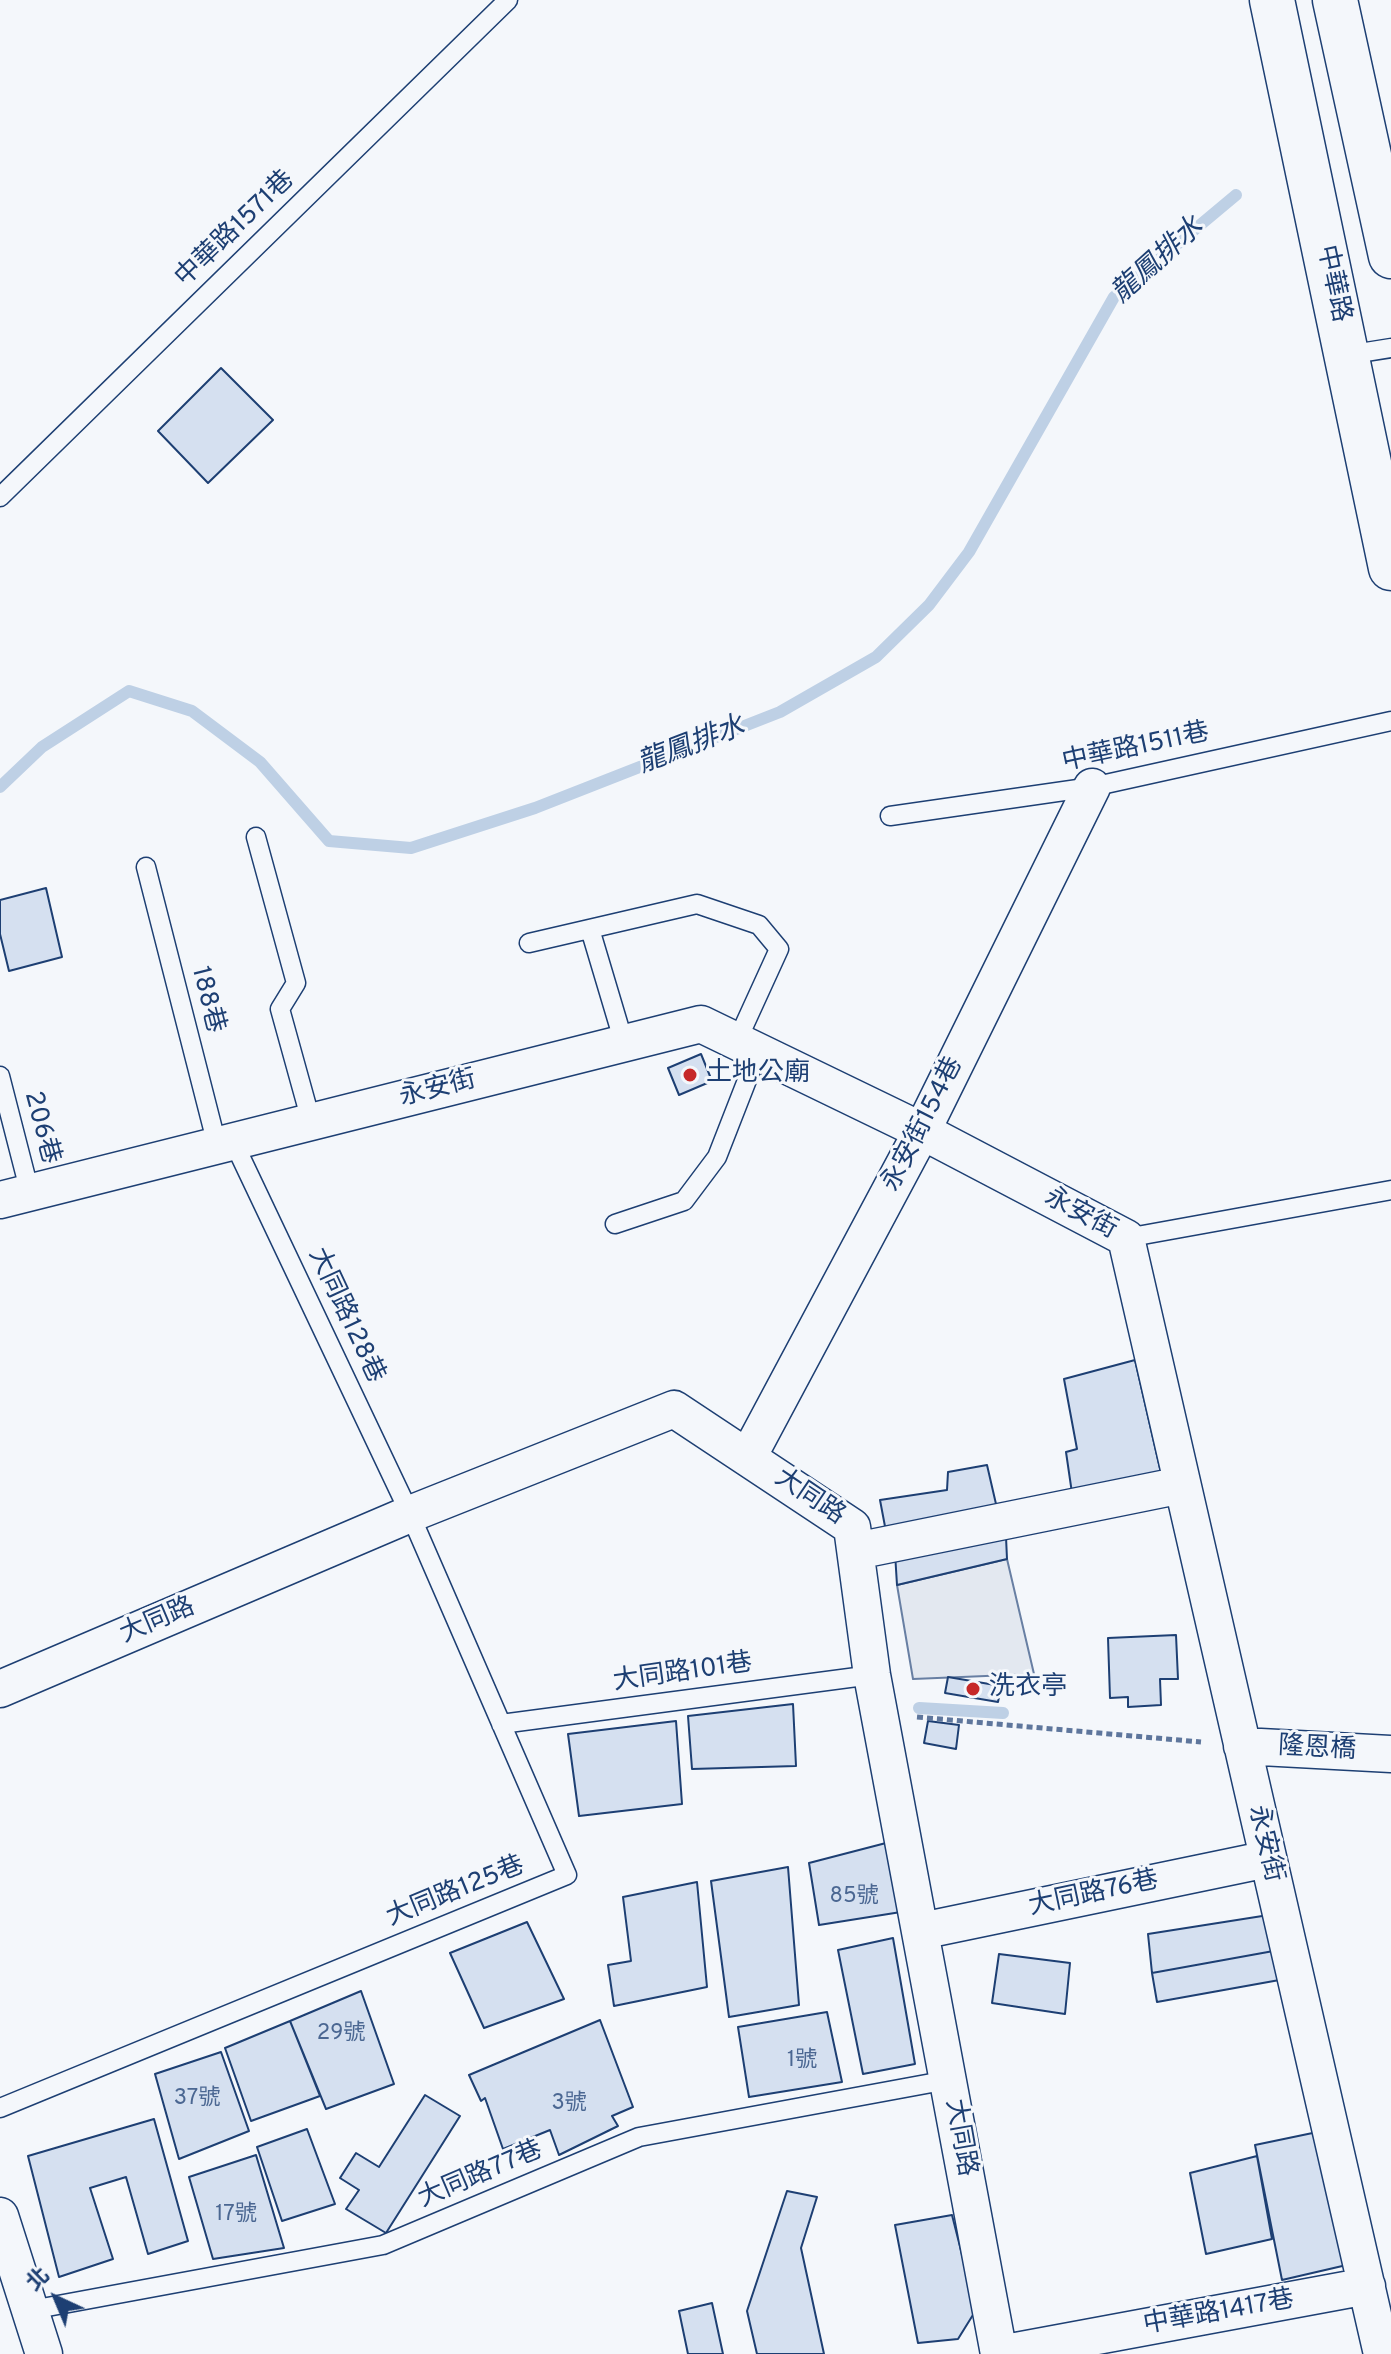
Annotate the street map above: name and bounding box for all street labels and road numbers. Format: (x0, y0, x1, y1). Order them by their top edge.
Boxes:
street label: 中華路1571巷 (170, 166, 302, 294)
street label: 中華路 (1309, 243, 1355, 325)
street label: 中華路1511巷 (1060, 718, 1212, 780)
street label: 188巷 (183, 963, 229, 1037)
street label: 永安街154巷 (877, 1053, 971, 1197)
street label: 永安街 (396, 1065, 480, 1115)
street label: 206巷 (15, 1088, 65, 1168)
street label: 永安街 (1038, 1183, 1122, 1247)
street label: 大同路128巷 (300, 1243, 390, 1389)
street label: 大同路 (768, 1463, 850, 1533)
street label: 大同路 (116, 1592, 200, 1652)
street label: 大同路101巷 (611, 1649, 755, 1699)
street label: 隆恩橋 (1277, 1732, 1357, 1768)
street label: 永安街 (1240, 1802, 1288, 1886)
street label: 大同路125巷 (383, 1851, 529, 1935)
street label: 大同路76巷 (1026, 1866, 1162, 1924)
street label: 大同路 (937, 2097, 981, 2179)
street label: 大同路77巷 (414, 2136, 548, 2216)
street label: 中華路1417巷 (1141, 2285, 1297, 2343)

